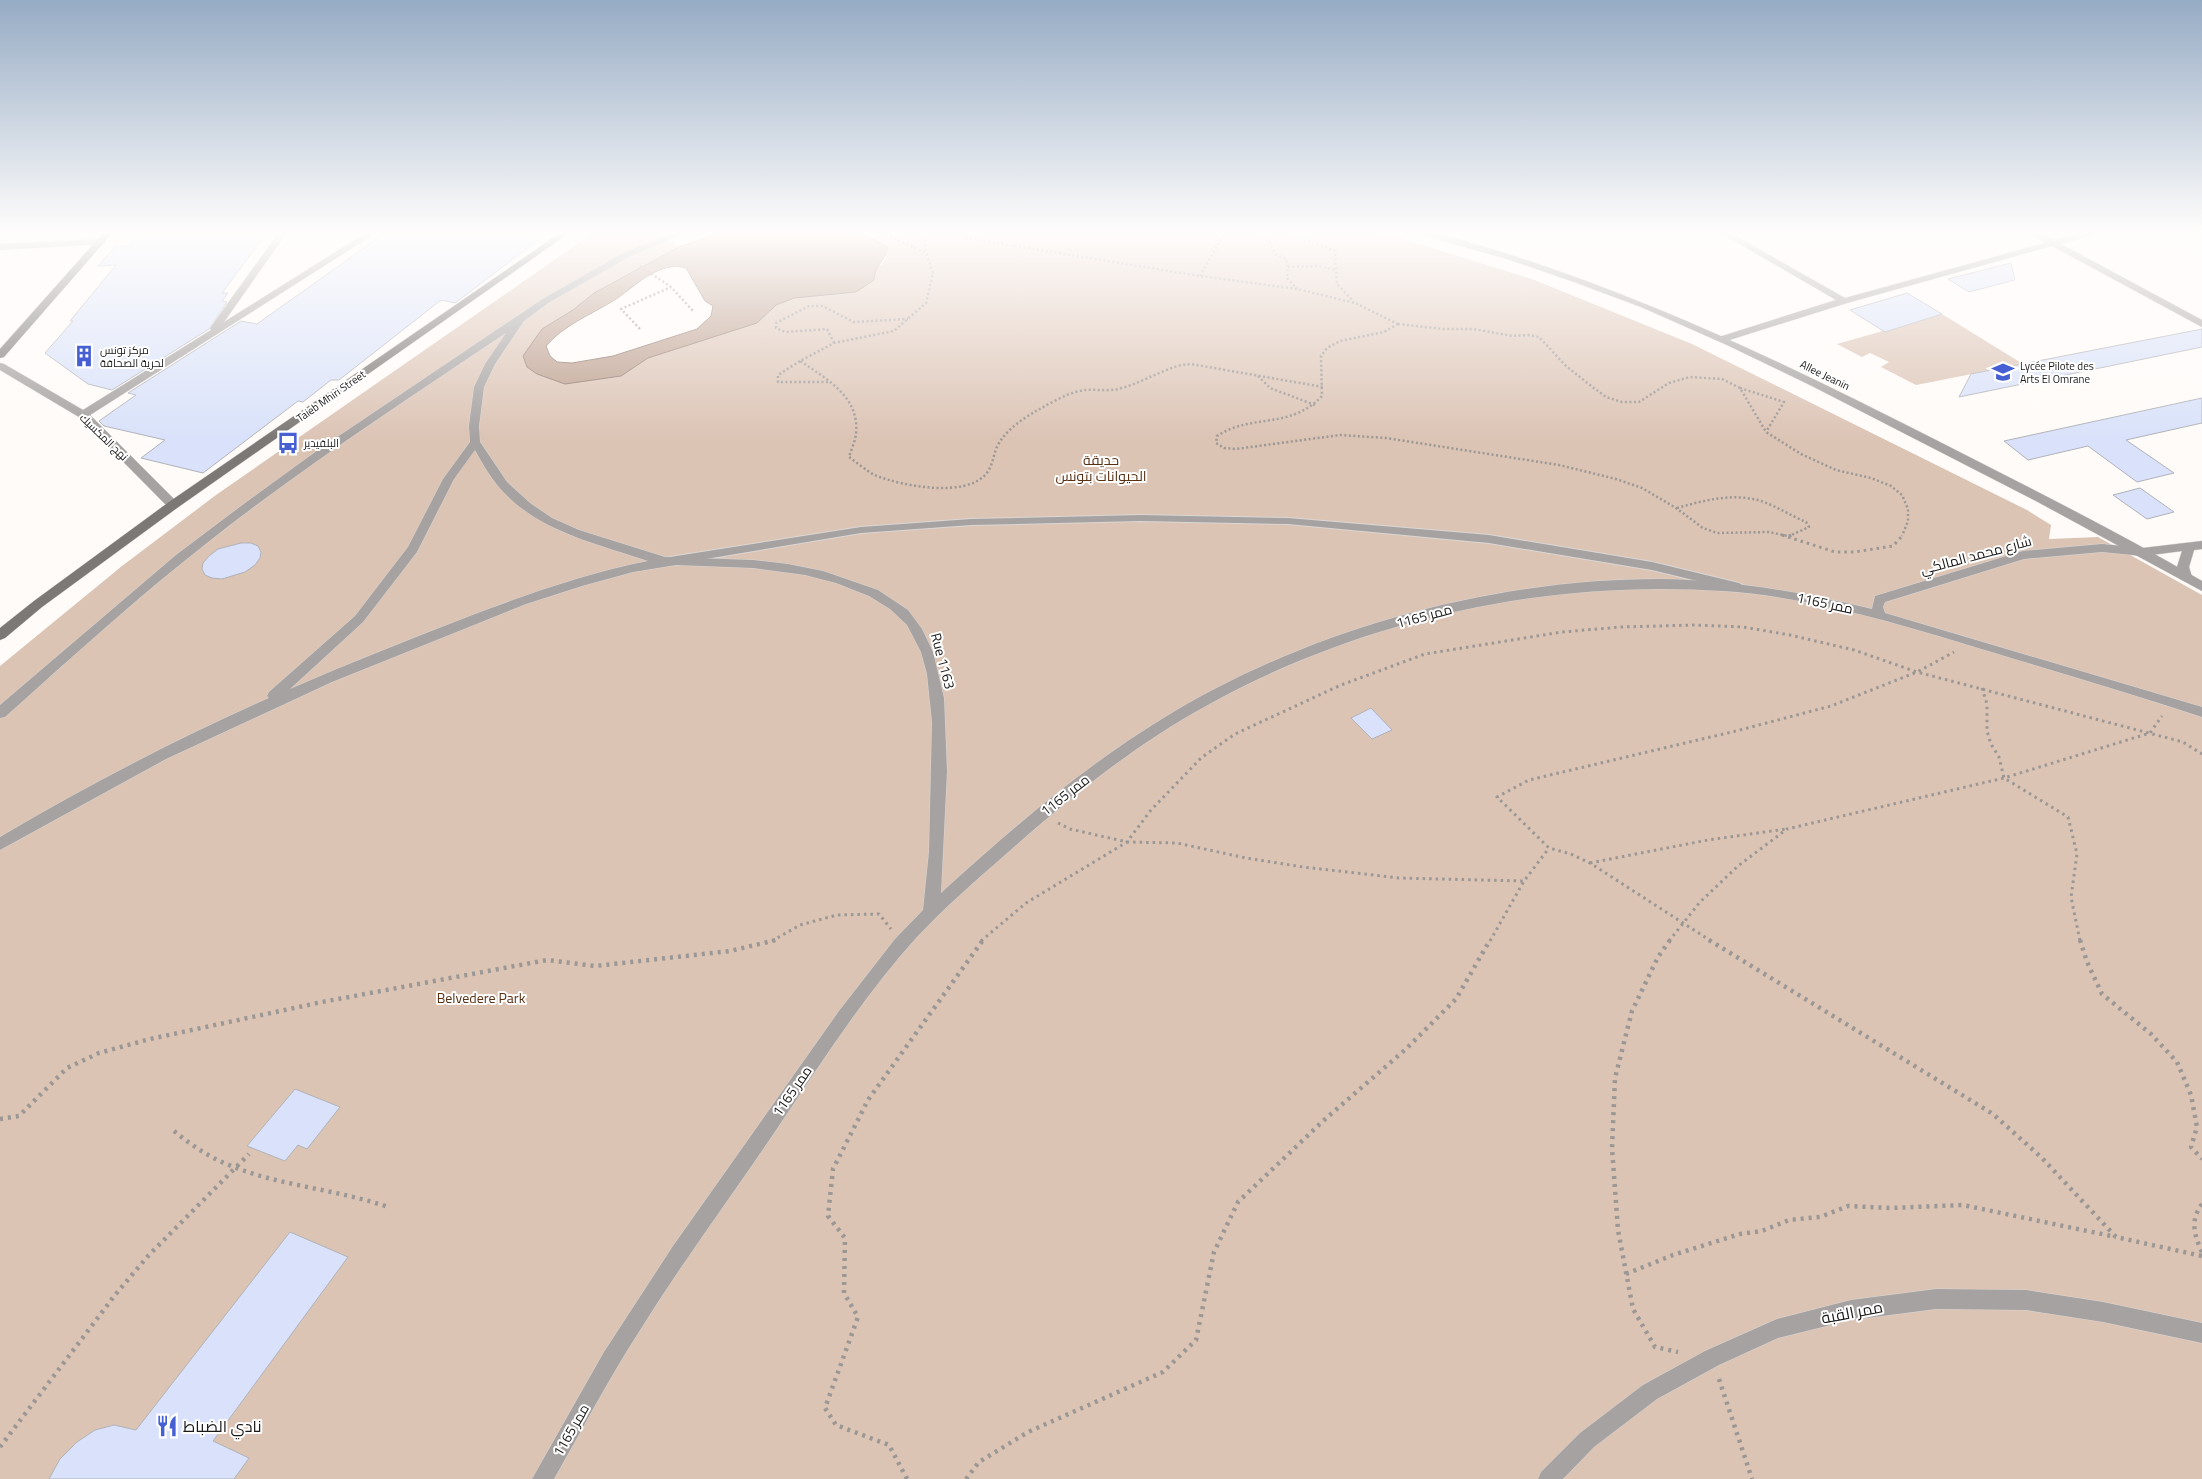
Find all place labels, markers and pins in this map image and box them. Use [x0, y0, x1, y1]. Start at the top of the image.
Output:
place label: مركز تونس لحرية الصحافة [100, 342, 164, 371]
building icon: مركز تونس لحرية الصحافة [71, 343, 97, 369]
place label: Lycée Pilote des Arts El Omrane [2020, 358, 2094, 387]
school or university icon: Lycée Pilote des Arts El Omrane [1990, 359, 2016, 385]
bus stop icon: البلفيدير [275, 430, 301, 456]
place label: البلفيدير [303, 435, 339, 451]
restaurant icon: نادي الضباط [154, 1413, 180, 1439]
place label: نادي الضباط [183, 1414, 262, 1440]

